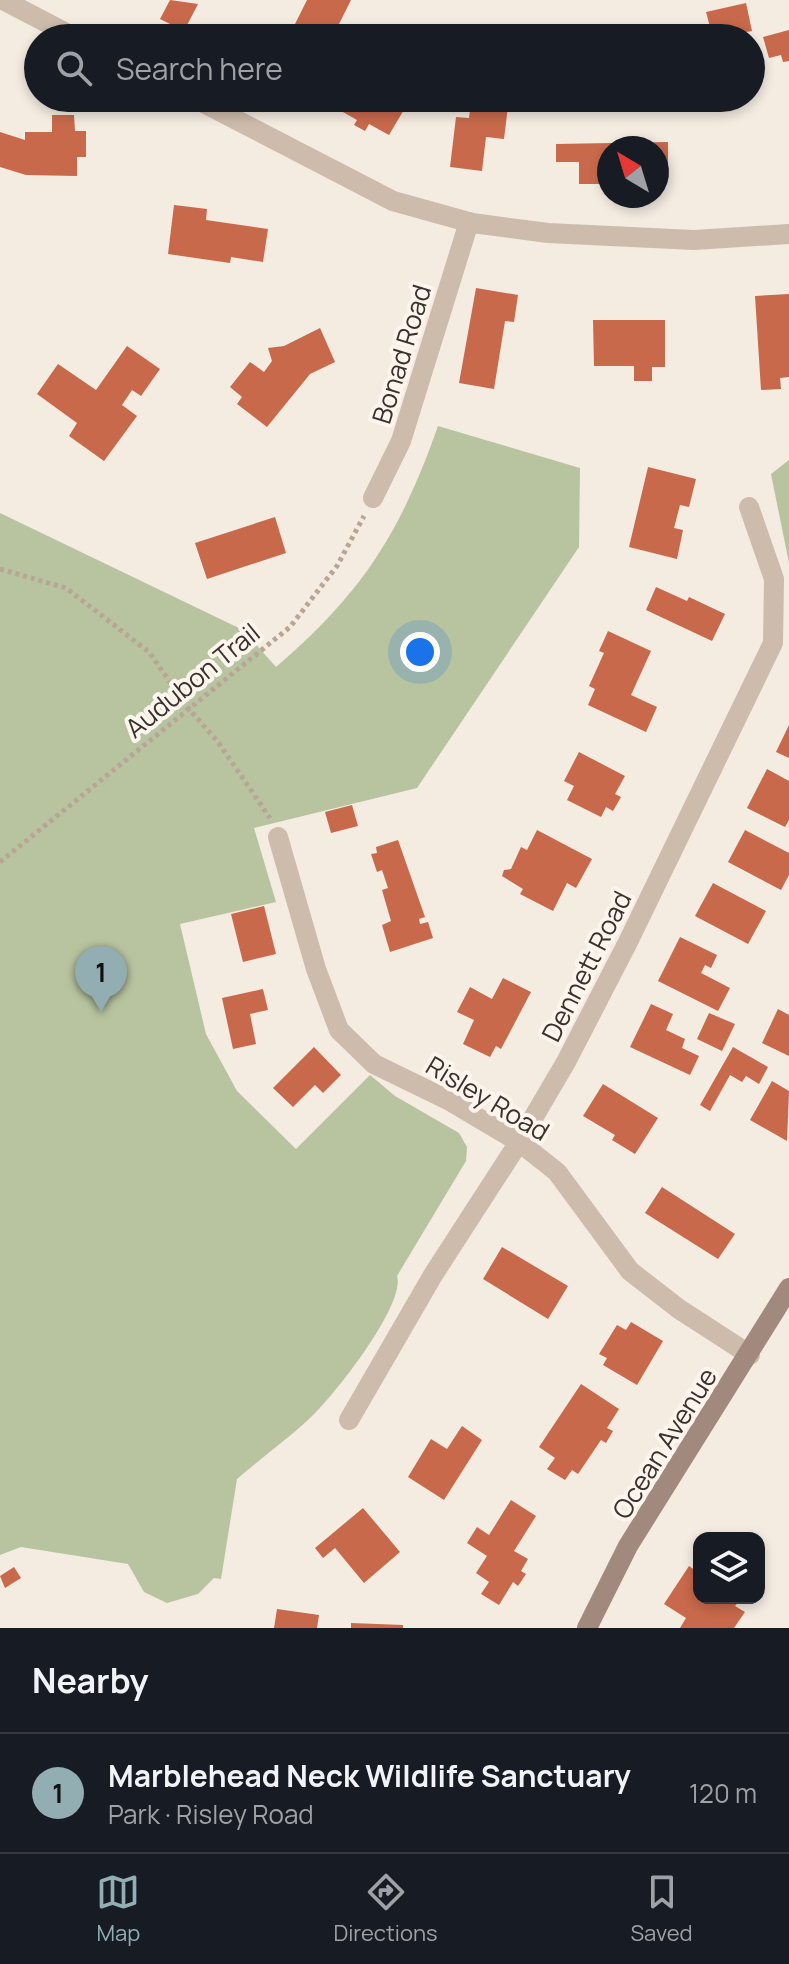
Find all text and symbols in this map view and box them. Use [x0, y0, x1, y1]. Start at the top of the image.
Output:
search box [24, 24, 765, 112]
icon: search [52, 46, 96, 90]
text: Search here [116, 48, 283, 89]
north arrow [597, 136, 669, 208]
street label: Bonad Road [363, 280, 439, 428]
street label: Audubon Trail [117, 614, 267, 746]
your location [400, 632, 440, 672]
street label: Dennett Road [533, 885, 639, 1047]
pin: 1 [75, 946, 127, 1012]
street label: Risley Road [420, 1047, 556, 1149]
street label: Ocean Avenue [603, 1361, 725, 1525]
map controls [693, 1532, 765, 1604]
button: layers [693, 1532, 765, 1604]
text: Nearby [32, 1657, 148, 1703]
text: Marblehead Neck Wildlife Sanctuary [108, 1755, 631, 1796]
text: 1 [52, 1775, 64, 1811]
text: 120 m [689, 1775, 757, 1811]
text: Park · Risley Road [108, 1796, 314, 1832]
tab: Map [96, 1870, 140, 1948]
tab: Directions [333, 1870, 438, 1948]
tab: Saved [631, 1870, 693, 1948]

